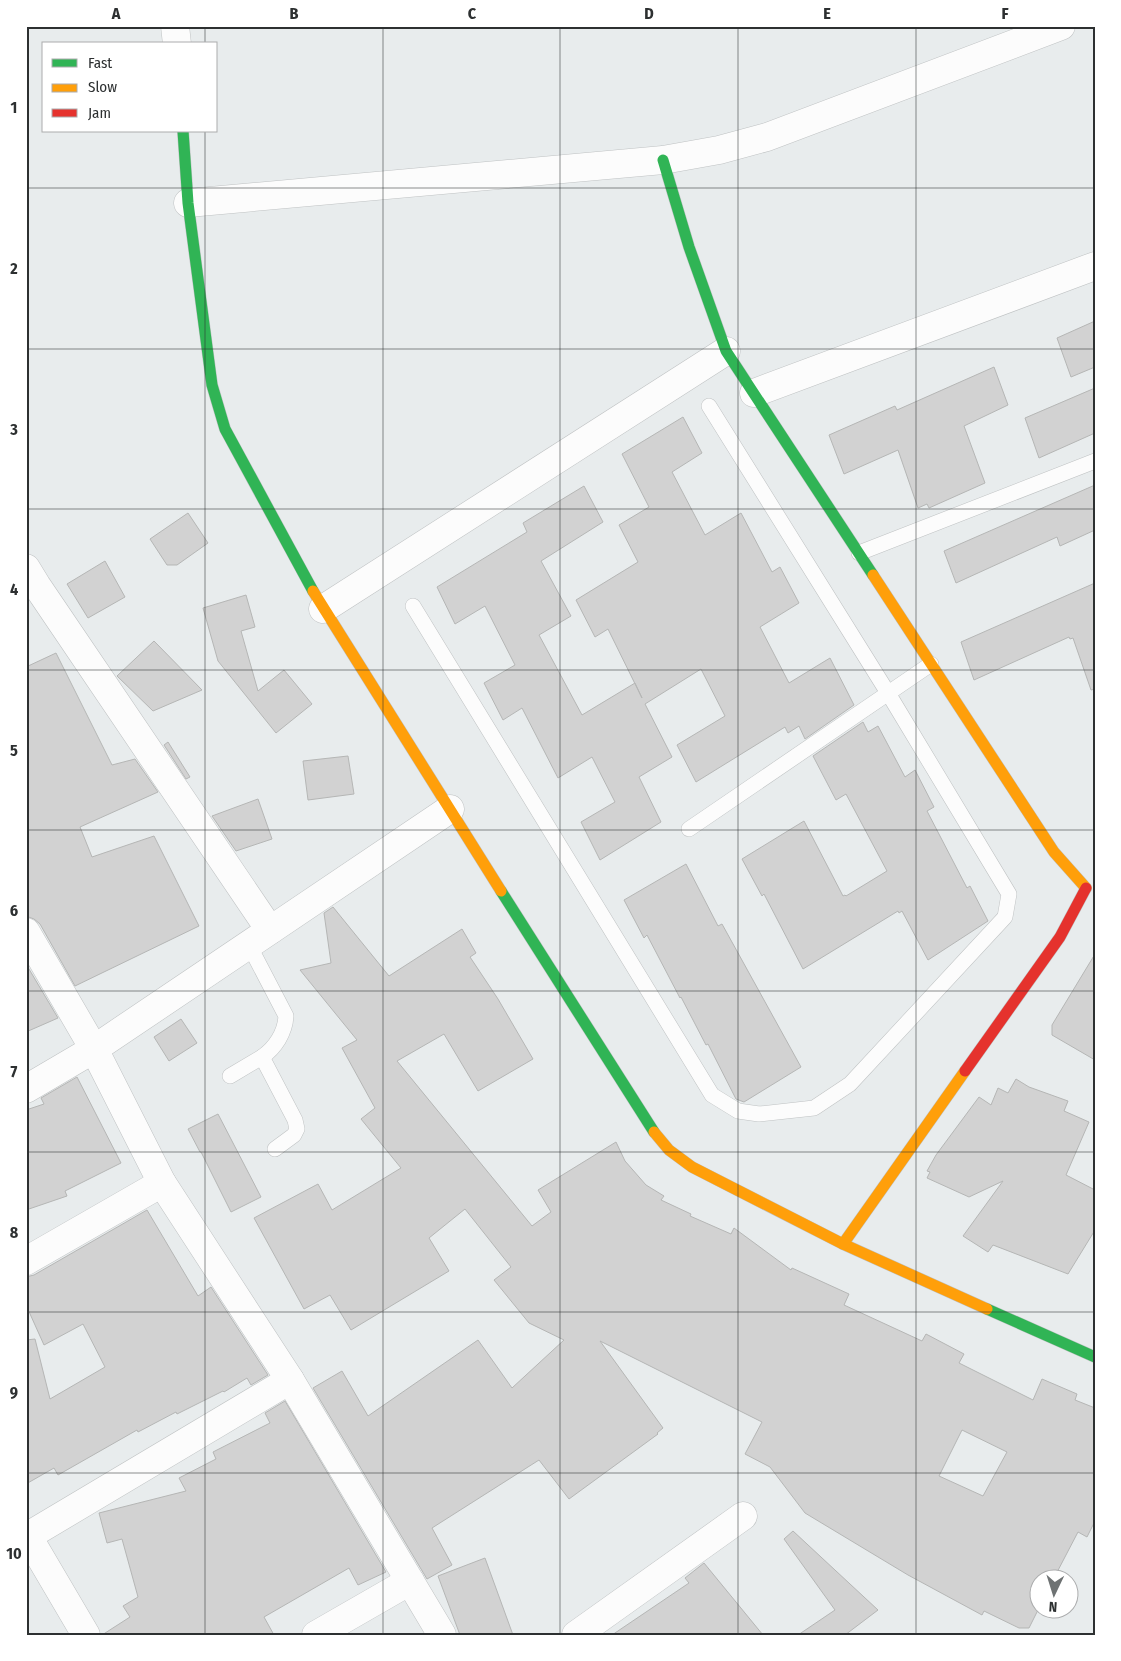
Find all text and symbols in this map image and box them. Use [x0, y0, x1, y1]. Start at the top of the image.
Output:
text: A [111, 4, 121, 23]
text: B [290, 4, 299, 23]
text: C [468, 4, 477, 23]
text: D [644, 4, 654, 23]
text: E [823, 4, 831, 23]
text: F [1001, 4, 1009, 23]
legend [42, 42, 218, 132]
text: Fast [88, 54, 112, 72]
text: Slow [88, 78, 117, 96]
text: 1 [11, 98, 17, 117]
text: Jam [88, 104, 111, 122]
text: 2 [9, 259, 18, 278]
text: 3 [9, 420, 18, 439]
text: 4 [10, 580, 18, 599]
text: 5 [10, 741, 18, 760]
text: 6 [10, 901, 18, 920]
text: 7 [11, 1062, 18, 1081]
text: 8 [10, 1223, 19, 1242]
text: 9 [10, 1383, 18, 1402]
text: 10 [6, 1544, 22, 1563]
north arrow [1028, 1568, 1078, 1618]
text: N [1048, 1598, 1058, 1615]

